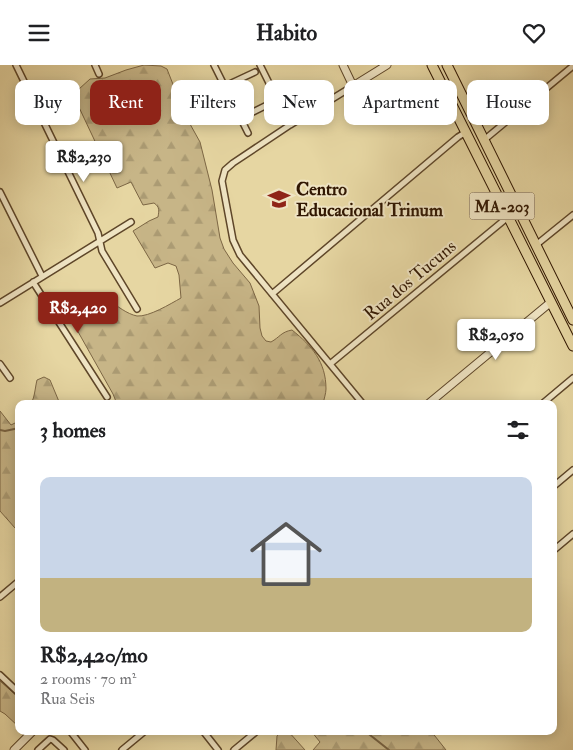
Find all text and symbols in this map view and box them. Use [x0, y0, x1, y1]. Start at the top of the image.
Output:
icon: menu [25, 19, 53, 47]
text: Habito [256, 19, 317, 47]
icon: heart [520, 19, 548, 47]
chip: Buy [15, 80, 80, 125]
chip: Rent [90, 80, 161, 125]
chip: Filters [171, 80, 254, 125]
chip: New [264, 80, 334, 125]
chip: Apartment [344, 80, 457, 125]
chip: House [467, 80, 549, 125]
pin: R$2,230 [38, 141, 130, 183]
text: R$2,230 [57, 147, 111, 167]
place label: Centro Educacional Trinum [296, 178, 444, 222]
school or university icon: Centro Educacional Trinum [266, 186, 292, 212]
road number: MA-203 [470, 193, 534, 219]
street label: Rua dos Tucuns [359, 235, 461, 326]
pin: R$2,420 [32, 291, 124, 334]
text: R$2,420 [49, 298, 107, 318]
pin: R$2,050 [450, 319, 542, 361]
text: R$2,050 [468, 325, 524, 345]
icon: filters [504, 416, 532, 444]
text: 3 homes [40, 417, 106, 444]
icon: home [241, 509, 331, 599]
text: R$2,420/mo [40, 642, 148, 669]
text: 2 rooms · 70 m² [40, 669, 136, 689]
text: Rua Seis [40, 689, 95, 709]

